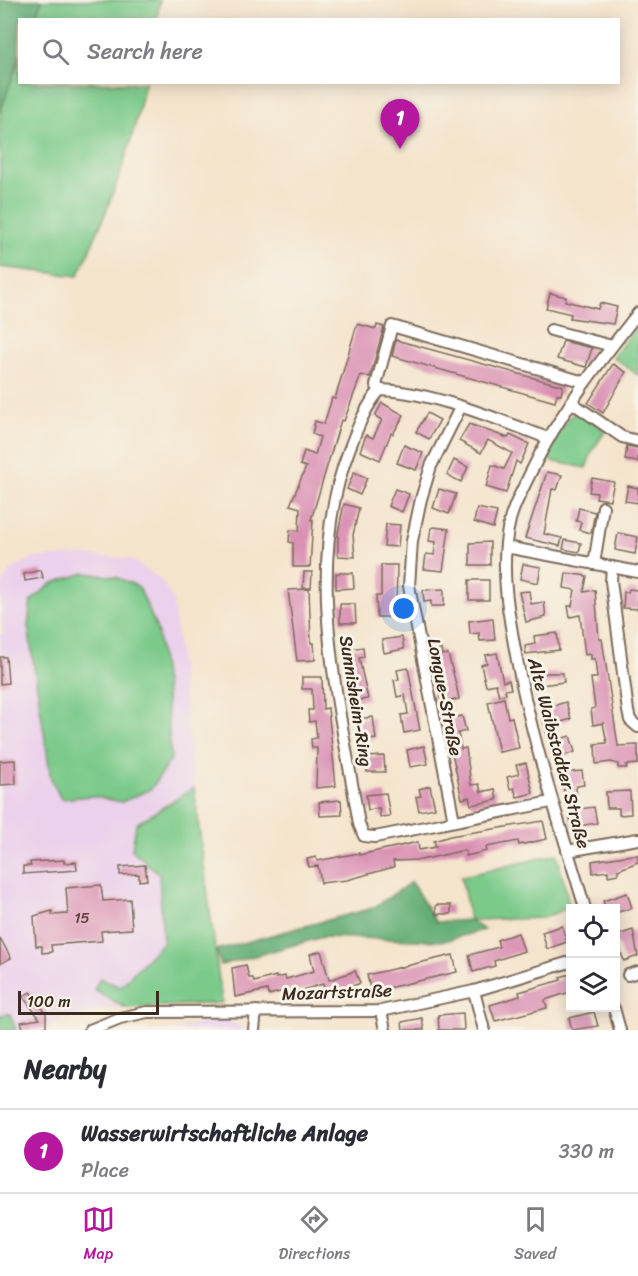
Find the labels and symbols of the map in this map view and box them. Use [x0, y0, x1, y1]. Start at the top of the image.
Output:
pin: 1 [380, 100, 420, 149]
your location [389, 594, 418, 623]
street label: Sunnisheim-Ring [330, 633, 382, 769]
street label: Longue-Straße [418, 635, 472, 759]
street label: Alte Waibstadter Straße [518, 653, 600, 852]
house number: 15 [74, 905, 90, 931]
street label: Mozartstraße [281, 974, 393, 1010]
scale bar [18, 988, 159, 1016]

